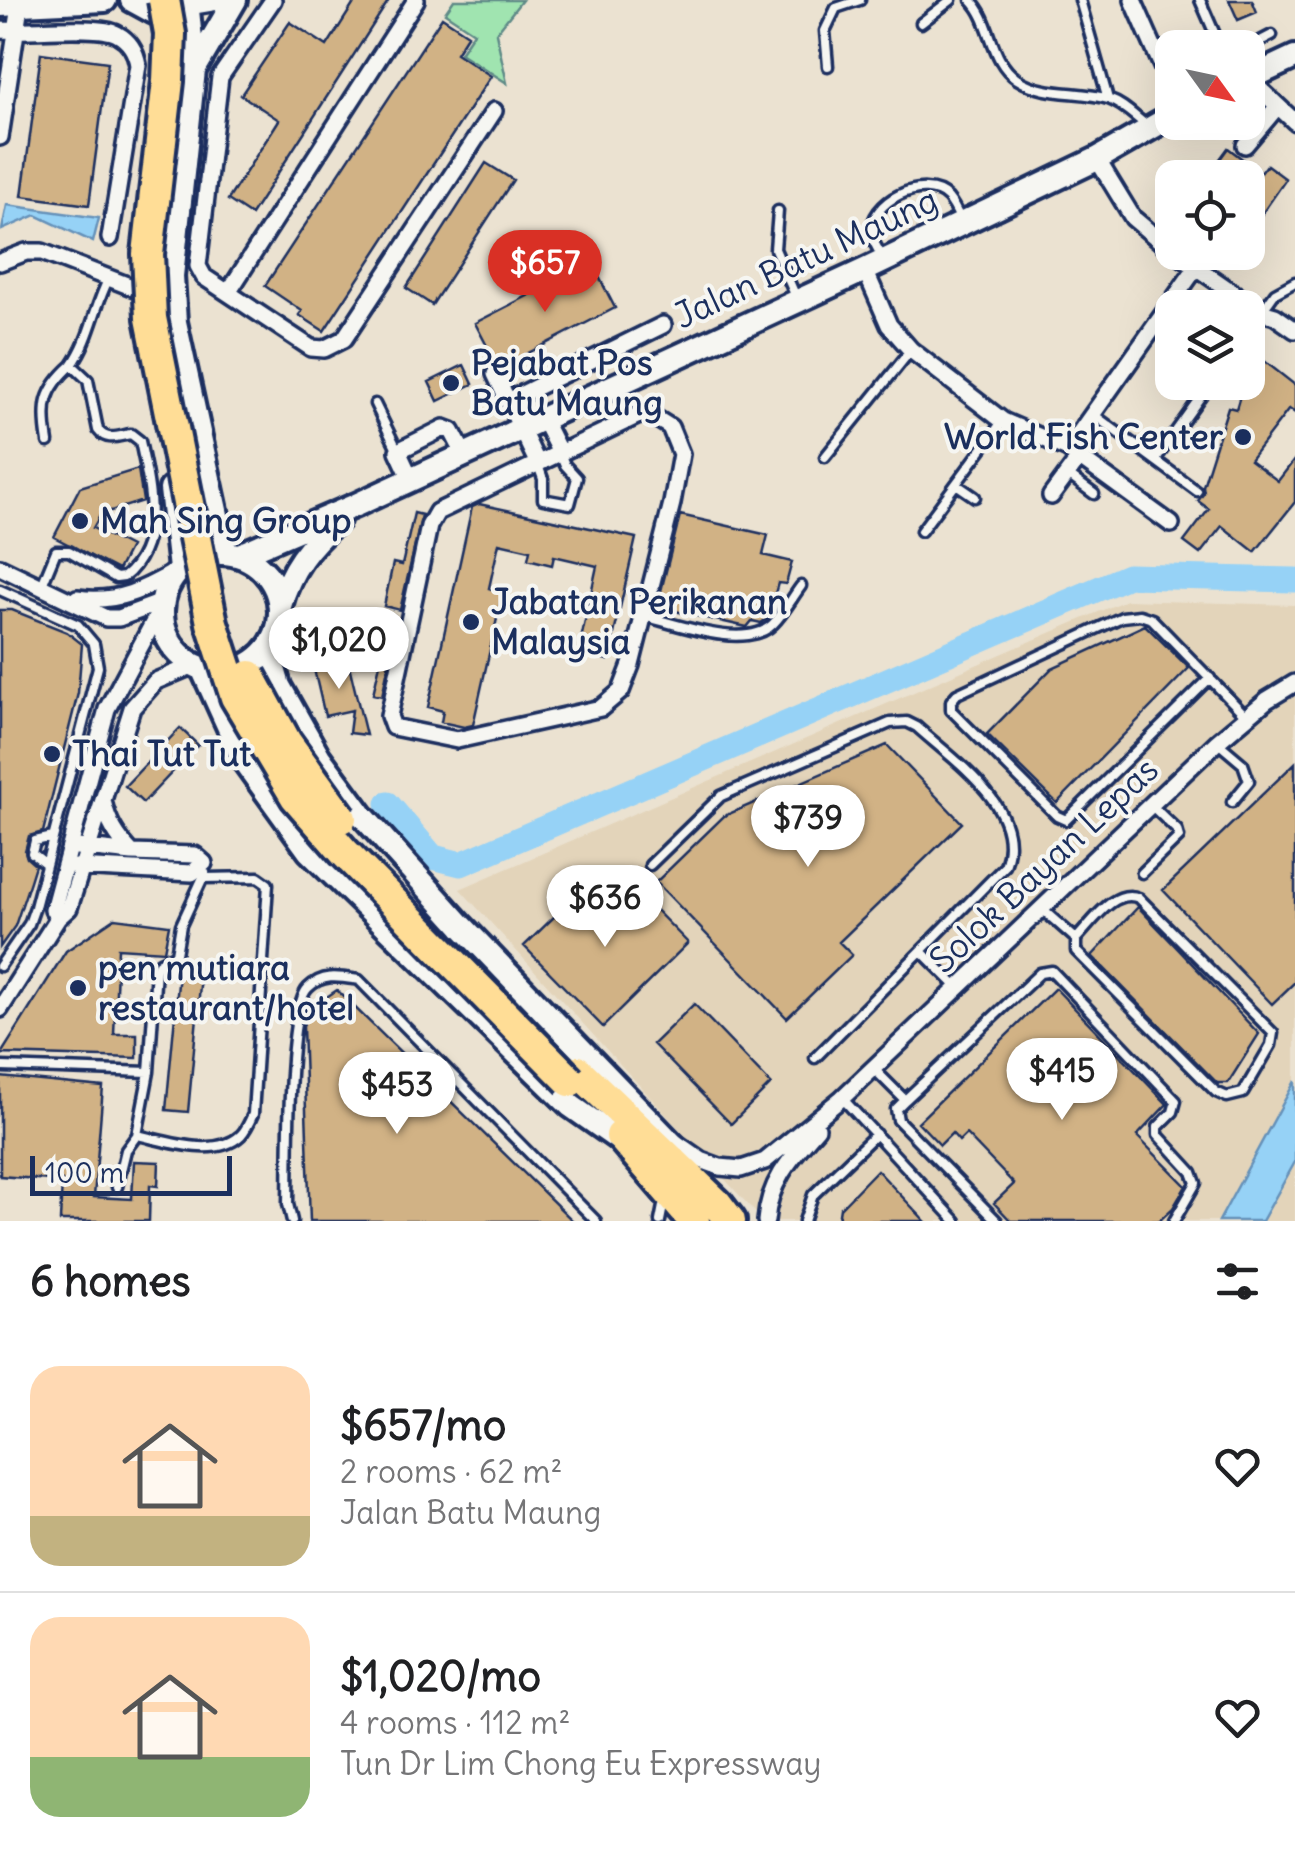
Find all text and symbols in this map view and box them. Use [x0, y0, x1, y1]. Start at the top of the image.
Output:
north arrow [1155, 30, 1265, 140]
map controls [1155, 30, 1265, 400]
button: locate [1155, 160, 1265, 270]
street label: Jalan Batu Maung [667, 177, 944, 337]
pin: $657 [486, 230, 604, 315]
text: $657 [510, 242, 580, 283]
button: layers [1155, 290, 1265, 400]
place label: Pejabat Pos Batu Maung [471, 340, 663, 424]
marker: Pejabat Pos Batu Maung [440, 372, 462, 394]
place label: World Fish Center [944, 414, 1224, 458]
marker: World Fish Center [1232, 426, 1254, 448]
place label: Mah Sing Group [100, 498, 351, 542]
marker: Mah Sing Group [69, 510, 91, 532]
place label: Jabatan Perikanan Malaysia [491, 579, 787, 663]
pin: $1,020 [258, 607, 420, 692]
marker: Jabatan Perikanan Malaysia [460, 611, 482, 633]
text: $1,020 [291, 619, 387, 660]
place label: Thai Tut Tut [72, 731, 251, 775]
marker: Thai Tut Tut [41, 743, 63, 765]
street label: Solok Bayan Lepas [920, 747, 1167, 982]
pin: $739 [749, 785, 867, 870]
text: $739 [773, 797, 843, 838]
pin: $636 [546, 865, 664, 950]
text: $636 [569, 877, 641, 918]
place label: pen mutiara restaurant/hotel [98, 945, 354, 1029]
marker: pen mutiara restaurant/hotel [67, 977, 89, 999]
pin: $415 [1003, 1038, 1121, 1123]
text: $415 [1028, 1050, 1096, 1091]
pin: $453 [338, 1052, 456, 1137]
text: $453 [361, 1064, 433, 1105]
scale bar [30, 1151, 232, 1196]
text: 100 m [45, 1155, 124, 1191]
icon: filters [1210, 1254, 1265, 1309]
text: 6 homes [30, 1255, 191, 1307]
text: $657/mo [340, 1399, 506, 1451]
icon: home [110, 1406, 230, 1526]
icon: heart [1210, 1439, 1265, 1494]
text: 2 rooms · 62 m² [340, 1451, 563, 1492]
text: Jalan Batu Maung [340, 1492, 601, 1533]
text: $1,020/mo [340, 1650, 541, 1702]
icon: home [110, 1657, 230, 1777]
icon: heart [1210, 1690, 1265, 1745]
text: 4 rooms · 112 m² [340, 1702, 570, 1743]
text: Tun Dr Lim Chong Eu Expressway [340, 1743, 821, 1784]

